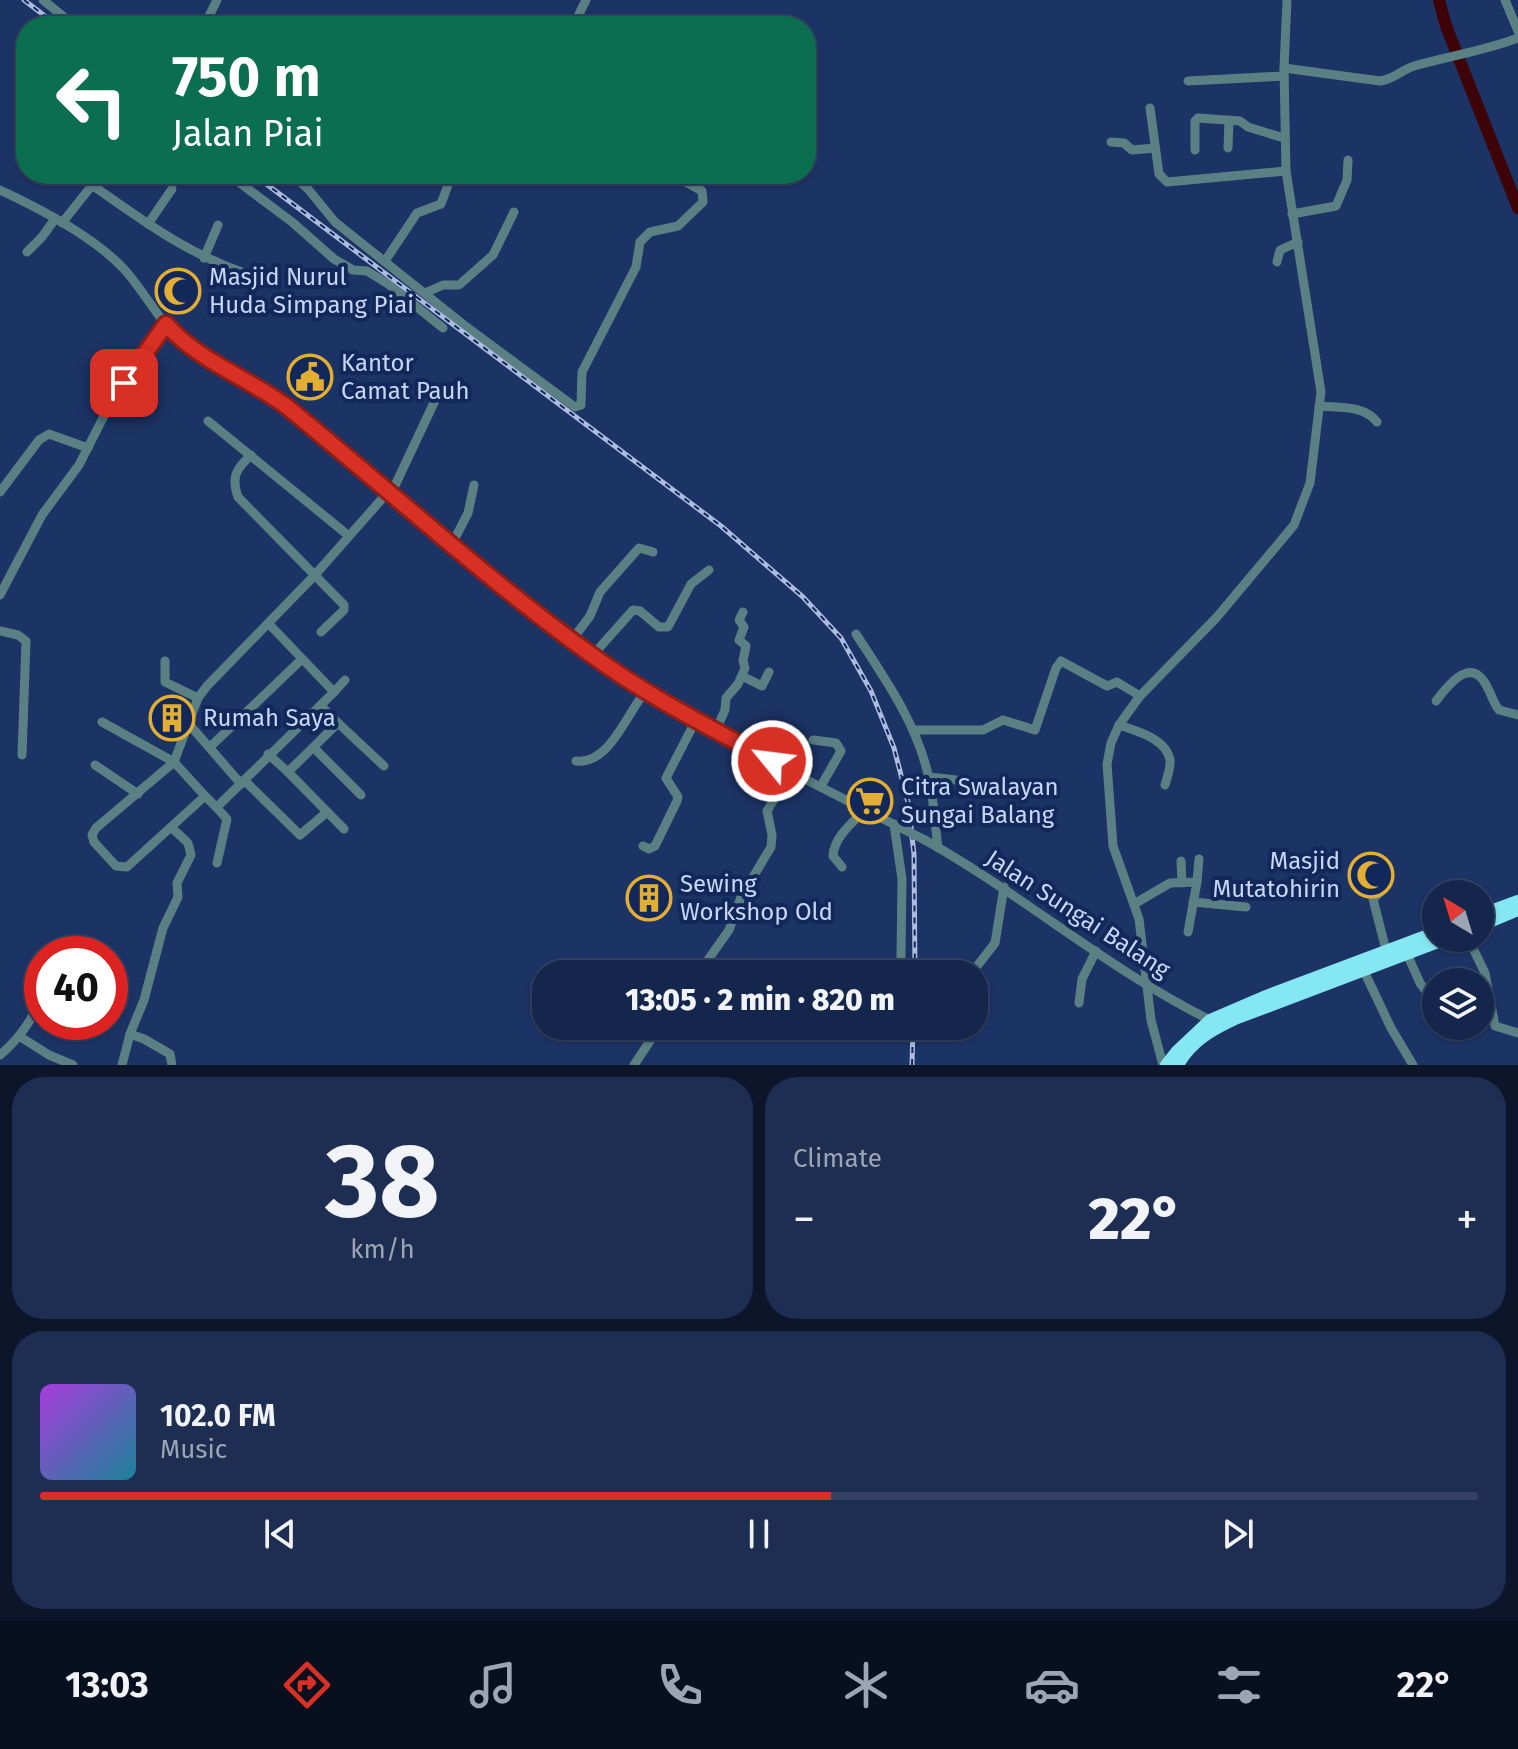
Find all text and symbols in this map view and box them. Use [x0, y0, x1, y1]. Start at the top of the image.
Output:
text: 750 m [172, 44, 321, 111]
icon: left [40, 48, 144, 152]
text: Jalan Piai [172, 112, 324, 156]
place label: Masjid Nurul Huda Simpang Piai [209, 263, 414, 319]
mosque icon: Masjid Nurul Huda Simpang Piai [154, 267, 202, 315]
pin [90, 349, 158, 417]
place label: Kantor Camat Pauh [341, 349, 470, 405]
public building icon: Kantor Camat Pauh [286, 353, 334, 401]
icon: arrive [102, 361, 146, 405]
building icon: Rumah Saya [148, 694, 196, 742]
place label: Rumah Saya [203, 704, 336, 732]
position arrow [730, 719, 814, 803]
place label: Citra Swalayan Sungai Balang [901, 773, 1059, 829]
supermarket icon: Citra Swalayan Sungai Balang [846, 777, 894, 825]
street label: Jalan Sungai Balang [981, 844, 1176, 984]
place label: Masjid Mutatohirin [1213, 847, 1340, 903]
mosque icon: Masjid Mutatohirin [1347, 851, 1395, 899]
place label: Sewing Workshop Old [680, 870, 833, 926]
building icon: Sewing Workshop Old [625, 874, 673, 922]
north arrow [1422, 880, 1494, 952]
map controls [1422, 880, 1494, 1040]
speed limit sign: 40 [24, 936, 128, 1040]
button: layers [1422, 968, 1494, 1040]
text: 13:05 · 2 min · 820 m [625, 982, 895, 1018]
text: 38 [325, 1119, 440, 1244]
text: Climate [793, 1143, 882, 1174]
text: 22° [1089, 1183, 1183, 1255]
text: − [793, 1193, 815, 1246]
text: + [1456, 1193, 1478, 1246]
text: km/h [350, 1234, 415, 1265]
text: 102.0 FM [160, 1398, 276, 1434]
text: Music [160, 1434, 227, 1465]
icon: previous [258, 1512, 302, 1556]
icon: pause [737, 1512, 781, 1556]
icon: next [1216, 1512, 1260, 1556]
icon: directions [279, 1657, 335, 1713]
icon: music [465, 1657, 521, 1713]
icon: phone [652, 1657, 708, 1713]
icon: climate [838, 1657, 894, 1713]
icon: car [1024, 1657, 1080, 1713]
icon: filters [1211, 1657, 1267, 1713]
text: 13:03 [65, 1663, 149, 1707]
text: 22° [1397, 1663, 1453, 1707]

